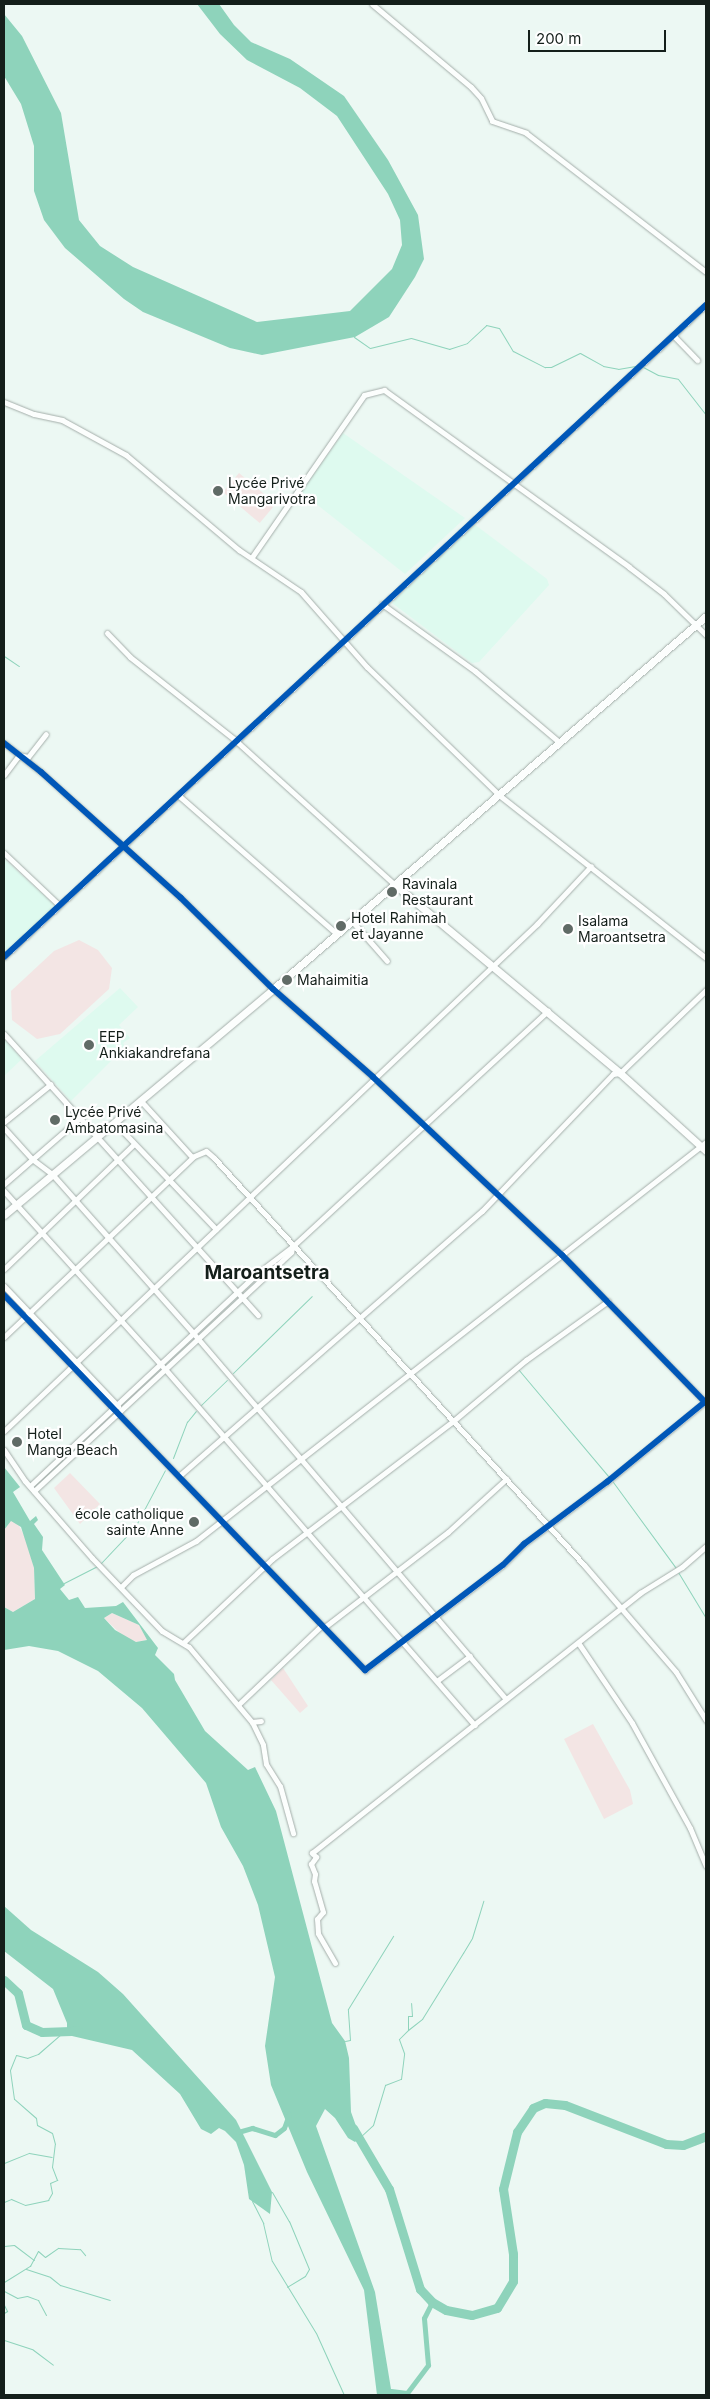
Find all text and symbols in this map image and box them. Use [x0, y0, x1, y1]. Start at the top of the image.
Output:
scale bar [530, 20, 668, 52]
text: 200 m [536, 29, 581, 48]
place label: Lycée Privé Mangarivotra [228, 475, 316, 508]
marker: Lycée Privé Mangarivotra [212, 485, 224, 497]
place label: Ravinala Restaurant [402, 876, 473, 909]
marker: Ravinala Restaurant [386, 886, 398, 898]
place label: Hotel Rahimah et Jayanne [351, 910, 447, 942]
place label: Isalama Maroantsetra [578, 913, 666, 946]
marker: Hotel Rahimah et Jayanne [335, 920, 347, 932]
marker: Isalama Maroantsetra [562, 923, 574, 935]
place label: Mahaimitia [297, 972, 369, 988]
marker: Mahaimitia [281, 974, 293, 986]
place label: EEP Ankiakandrefana [99, 1029, 210, 1062]
marker: EEP Ankiakandrefana [83, 1039, 95, 1051]
place label: Lycée Privé Ambatomasina [65, 1104, 163, 1136]
marker: Lycée Privé Ambatomasina [49, 1114, 61, 1126]
district label: Maroantsetra [205, 1262, 329, 1284]
place label: Hotel Manga Beach [27, 1426, 118, 1458]
marker: Hotel Manga Beach [11, 1436, 23, 1448]
place label: école catholique sainte Anne [75, 1506, 184, 1538]
marker: école catholique sainte Anne [188, 1516, 200, 1528]

